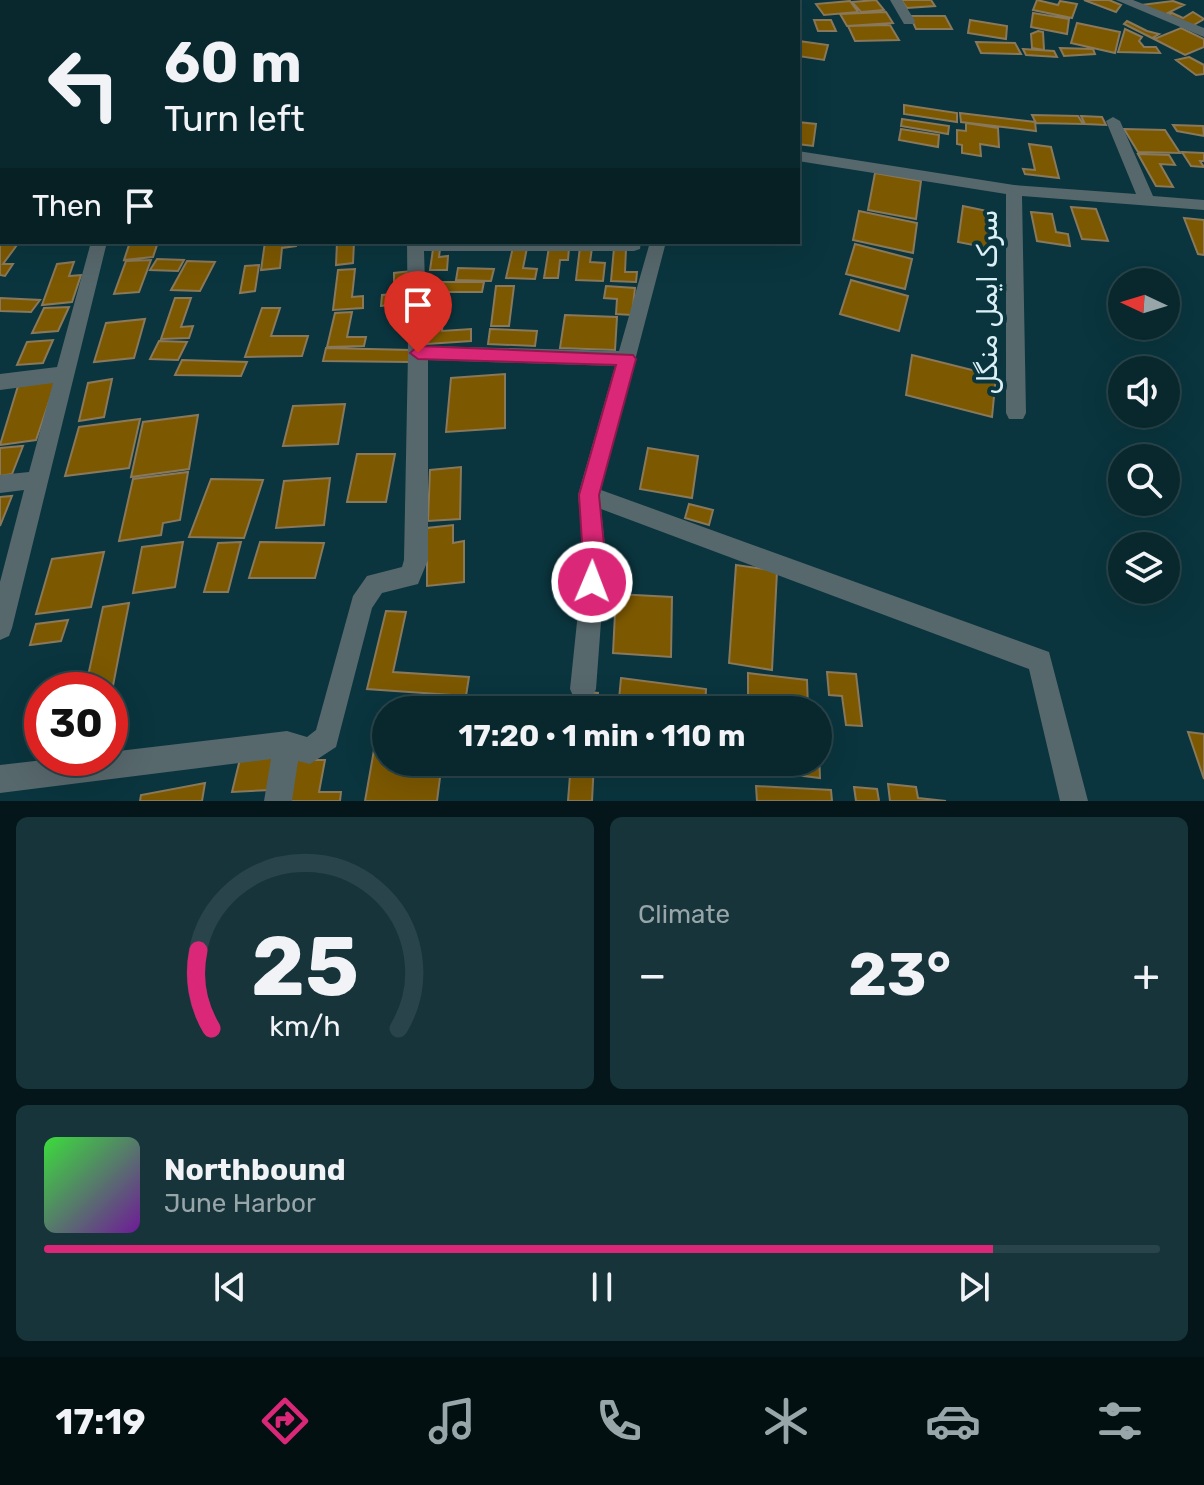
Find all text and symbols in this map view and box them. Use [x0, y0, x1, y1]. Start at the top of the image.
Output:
text: 60 m [164, 30, 302, 96]
icon: left [32, 32, 136, 136]
text: Turn left [164, 97, 305, 140]
icon: arrive [118, 184, 162, 228]
text: Then [32, 188, 102, 224]
street label: سرک ایمل منگل [971, 209, 1004, 395]
north arrow [1108, 268, 1180, 340]
map controls [1108, 268, 1180, 604]
pin [384, 271, 452, 353]
icon: arrive [396, 283, 440, 327]
button: sound [1108, 356, 1180, 428]
button: search [1108, 444, 1180, 516]
button: layers [1108, 532, 1180, 604]
position arrow [550, 540, 634, 624]
speed limit sign: 30 [24, 672, 128, 776]
text: 17:20 · 1 min · 110 m [459, 718, 745, 754]
text: Climate [638, 899, 730, 930]
text: 25 [251, 917, 359, 1016]
text: 23° [848, 939, 951, 1010]
text: − [638, 949, 667, 1001]
text: + [1133, 949, 1160, 1001]
text: km/h [269, 1009, 341, 1043]
text: Northbound [164, 1152, 346, 1188]
text: June Harbor [164, 1188, 316, 1219]
icon: previous [208, 1265, 252, 1309]
icon: pause [580, 1265, 624, 1309]
icon: next [952, 1265, 996, 1309]
icon: directions [257, 1393, 313, 1449]
icon: music [424, 1393, 480, 1449]
icon: phone [591, 1393, 647, 1449]
icon: climate [758, 1393, 814, 1449]
icon: car [925, 1393, 981, 1449]
icon: filters [1092, 1393, 1148, 1449]
text: 17:19 [56, 1400, 146, 1443]

